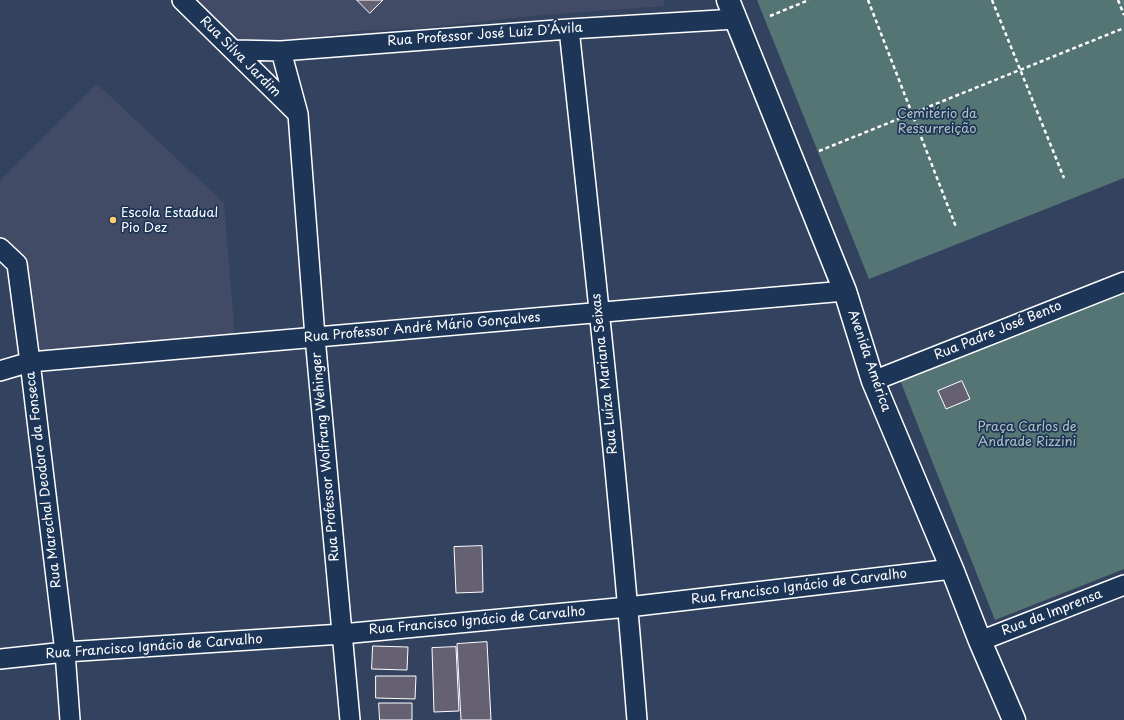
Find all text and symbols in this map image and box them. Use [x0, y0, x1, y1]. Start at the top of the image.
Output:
street label: Rua Silva Jardim [196, 13, 284, 101]
street label: Rua Professor José Luiz D'Ávila [387, 20, 583, 50]
park label: Cemitério da Ressurreição [897, 106, 977, 137]
place label: Escola Estadual Pio Dez [121, 205, 218, 236]
marker: Escola Estadual Pio Dez [108, 215, 118, 225]
street label: Rua Luíza Mariana Seixas [589, 293, 621, 455]
street label: Rua Padre José Bento [932, 298, 1064, 364]
street label: Avenida América [844, 308, 894, 414]
street label: Rua Professor André Mário Gonçalves [303, 310, 541, 346]
street label: Rua Professor Wolfrang Wehinger [309, 352, 343, 562]
street label: Rua Marechal Deodoro da Fonseca [23, 371, 65, 589]
park label: Praça Carlos de Andrade Rizzini [977, 419, 1077, 450]
street label: Rua Francisco Ignácio de Carvalho [690, 566, 908, 608]
street label: Rua da Imprensa [999, 587, 1105, 639]
street label: Rua Francisco Ignácio de Carvalho [368, 604, 586, 638]
street label: Rua Francisco Ignácio de Carvalho [45, 632, 263, 662]

